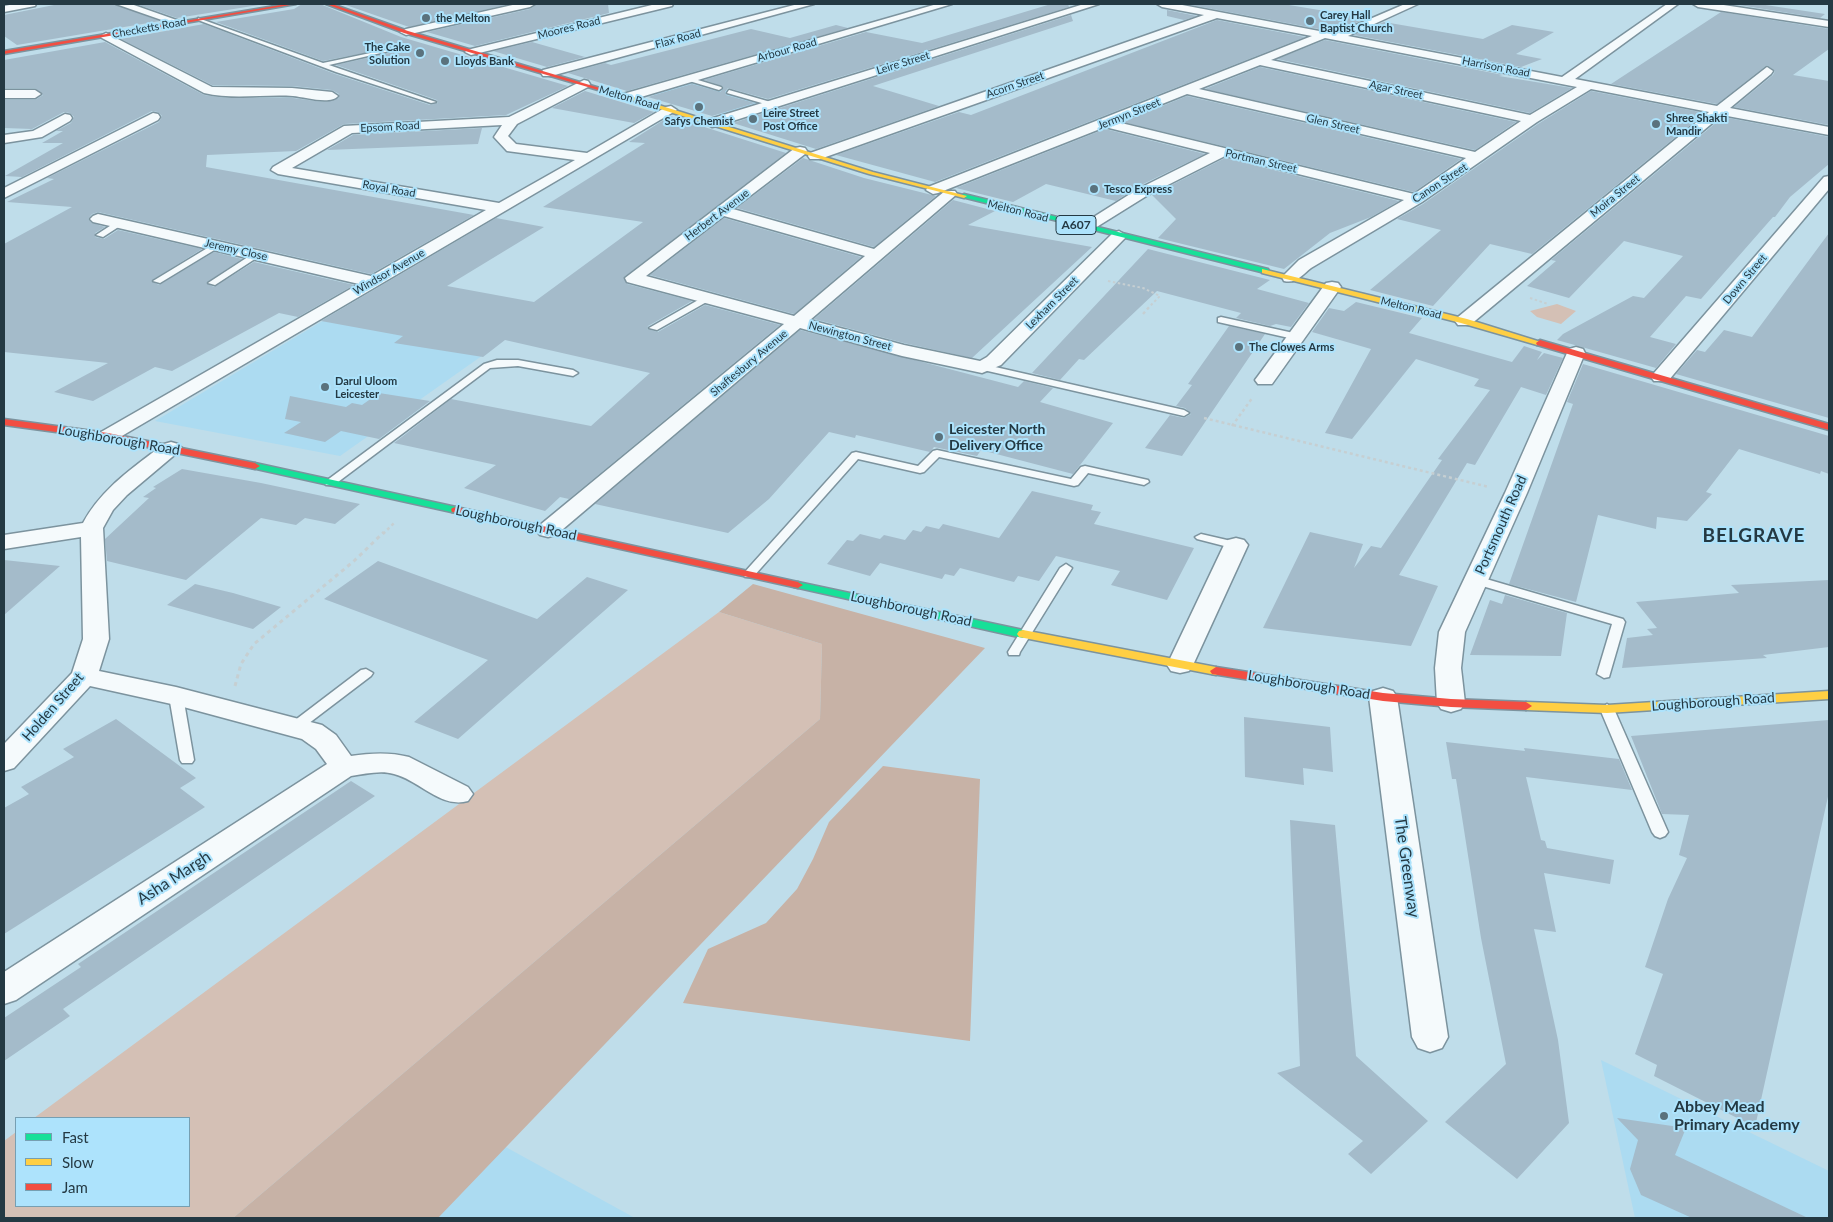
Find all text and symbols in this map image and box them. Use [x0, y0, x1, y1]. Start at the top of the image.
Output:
place label: Carey Hall Baptist Church [1320, 8, 1393, 34]
place label: the Melton [436, 11, 490, 25]
marker: the Melton [420, 12, 432, 24]
street label: Moores Road [536, 14, 602, 42]
street label: Checketts Road [111, 15, 187, 41]
marker: Carey Hall Baptist Church [1304, 15, 1316, 27]
street label: Flax Road [654, 27, 702, 51]
street label: Arbour Road [756, 35, 818, 65]
place label: The Cake Solution [364, 40, 410, 66]
marker: The Cake Solution [414, 47, 426, 59]
street label: Leire Street [875, 49, 931, 77]
place label: Lloyds Bank [455, 54, 514, 68]
street label: Harrison Road [1461, 54, 1531, 80]
marker: Lloyds Bank [439, 55, 451, 67]
street label: Acorn Street [984, 69, 1046, 101]
street label: Agar Street [1368, 78, 1424, 102]
street label: Melton Road [597, 83, 661, 113]
street label: Jermyn Street [1096, 95, 1162, 133]
marker: Safys Chemist [693, 101, 705, 113]
place label: Leire Street Post Office [763, 106, 819, 132]
street label: Glen Street [1305, 111, 1361, 137]
place label: Shree Shakti Mandir [1666, 111, 1727, 137]
marker: Leire Street Post Office [747, 113, 759, 125]
place label: Safys Chemist [665, 114, 733, 128]
marker: Shree Shakti Mandir [1650, 118, 1662, 130]
street label: Epsom Road [360, 119, 420, 135]
street label: Portman Street [1224, 146, 1298, 176]
street label: Canon Street [1410, 160, 1470, 206]
street label: Moira Street [1588, 172, 1642, 220]
street label: Royal Road [362, 178, 416, 200]
place label: Tesco Express [1104, 182, 1172, 196]
marker: Tesco Express [1088, 183, 1100, 195]
street label: Herbert Avenue [682, 187, 752, 243]
street label: Melton Road [986, 197, 1050, 225]
road number: A607 [1056, 216, 1096, 234]
street label: Jeremy Close [203, 236, 269, 264]
street label: Windsor Avenue [351, 246, 427, 298]
street label: Down Street [1720, 251, 1770, 307]
street label: Lexham Street [1023, 274, 1081, 332]
street label: Melton Road [1379, 294, 1443, 322]
street label: Newington Street [807, 319, 893, 353]
street label: Shaftesbury Avenue [708, 327, 790, 399]
place label: The Clowes Arms [1249, 340, 1334, 354]
marker: The Clowes Arms [1233, 341, 1245, 353]
place label: Darul Uloom Leicester [335, 374, 397, 400]
marker: Darul Uloom Leicester [319, 381, 331, 393]
street label: Loughborough Road [57, 421, 181, 459]
place label: Leicester North Delivery Office [949, 421, 1045, 454]
marker: Leicester North Delivery Office [933, 431, 945, 443]
street label: Portsmouth Road [1472, 473, 1530, 577]
street label: Loughborough Road [454, 502, 578, 544]
district label: BELGRAVE [1701, 525, 1807, 547]
street label: Loughborough Road [849, 588, 973, 630]
street label: Loughborough Road [1247, 667, 1371, 703]
street label: Holden Street [19, 669, 87, 745]
street label: Loughborough Road [1651, 689, 1775, 715]
street label: The Greenway [1390, 815, 1424, 919]
street label: Asha Margh [133, 847, 215, 909]
place label: Abbey Mead Primary Academy [1674, 1097, 1800, 1135]
marker: Abbey Mead Primary Academy [1658, 1110, 1670, 1122]
legend [15, 1117, 190, 1207]
text: Fast [62, 1128, 89, 1146]
text: Slow [62, 1153, 94, 1171]
text: Jam [62, 1178, 88, 1196]

